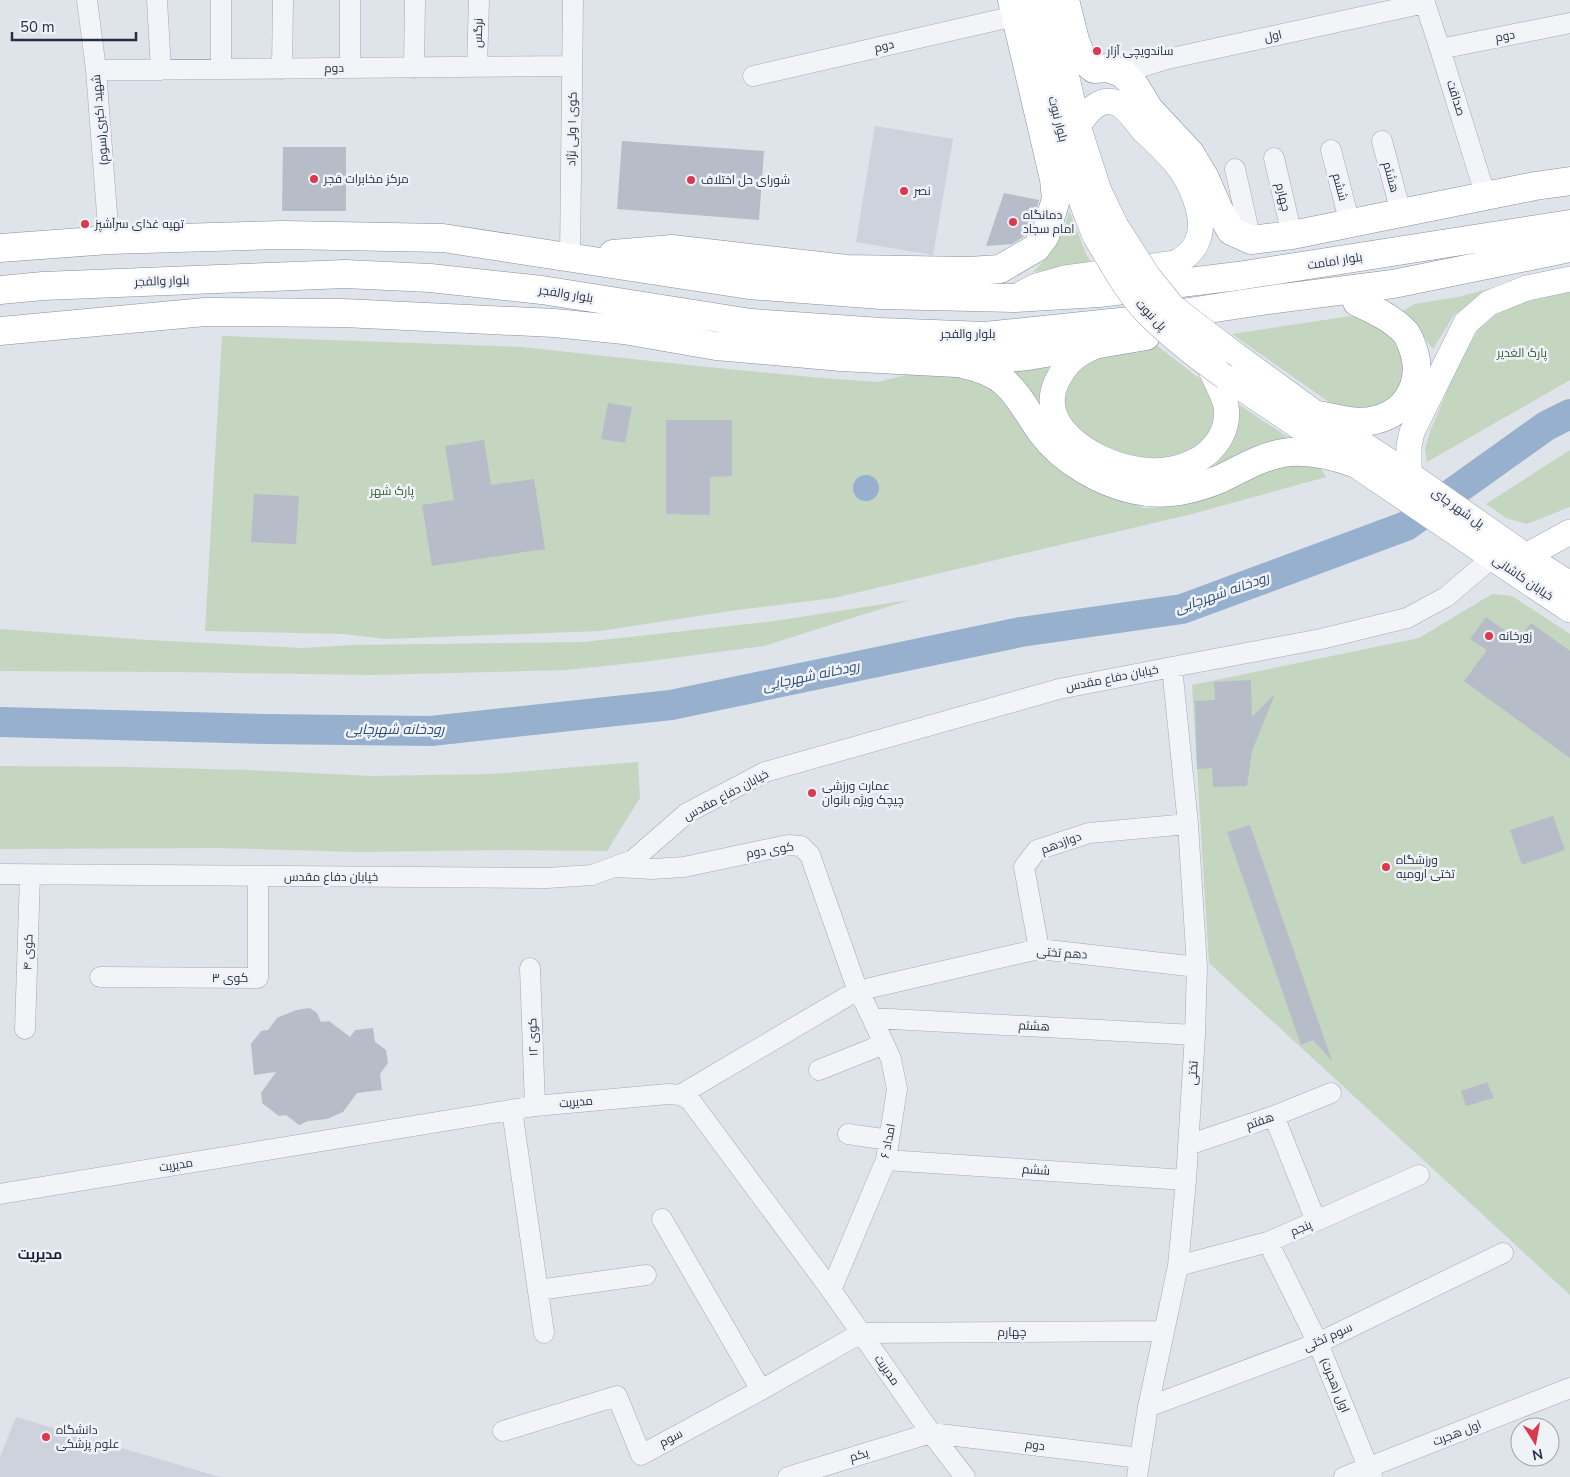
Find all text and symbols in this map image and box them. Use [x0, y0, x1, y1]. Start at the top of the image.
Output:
scale bar [12, 10, 136, 42]
text: 50 m [20, 17, 55, 37]
street label: نرگس [469, 18, 487, 48]
street label: اول [1263, 26, 1283, 46]
street label: دوم [1494, 26, 1516, 46]
street label: دوم [873, 36, 896, 56]
place label: ساندویچی آزار [1106, 43, 1174, 60]
marker: ساندویچی آزار [1091, 45, 1103, 57]
street label: دوم [324, 60, 344, 76]
street label: شهید اکبری(سوم) [88, 74, 112, 166]
street label: صداقت [1443, 78, 1469, 118]
street label: کوی ۱ ولی نژاد [563, 92, 581, 166]
street label: بلوار نبوت [1045, 95, 1071, 143]
street label: هشتم [1379, 160, 1403, 194]
place label: مرکز مخابرات فجر [323, 171, 409, 187]
street label: ششم [1329, 171, 1351, 203]
place label: شورای حل اختلاف [701, 172, 790, 188]
marker: مرکز مخابرات فجر [308, 173, 320, 185]
marker: شورای حل اختلاف [685, 174, 697, 186]
street label: چهارم [1271, 181, 1294, 213]
place label: نصر [913, 183, 931, 199]
marker: نصر [898, 185, 910, 197]
place label: دمانگاه امام سجاد [1023, 207, 1075, 237]
place label: تهیه غذای سرآشپز [94, 216, 185, 233]
marker: دمانگاه امام سجاد [1007, 216, 1019, 228]
marker: تهیه غذای سرآشپز [79, 218, 91, 230]
street label: بلوار امامت [1306, 249, 1364, 273]
street label: بلوار والفجر [133, 272, 190, 290]
street label: بلوار والفجر [537, 282, 594, 306]
street label: پل نبوت [1131, 296, 1170, 335]
street label: بلوار والفجر [940, 326, 995, 342]
park label: پارک الغدیر [1496, 345, 1548, 362]
park label: پارک شهر [369, 483, 415, 500]
street label: پل شهر چای [1428, 484, 1488, 533]
street label: خیابان کاشانی [1490, 552, 1556, 604]
water label: رودخانه شهرچایی [1172, 568, 1273, 618]
place label: زورخانه [1499, 628, 1532, 644]
marker: زورخانه [1483, 630, 1495, 642]
water label: رودخانه شهرچایی [761, 656, 862, 696]
street label: خیابان دفاع مقدس [1064, 661, 1160, 695]
water label: رودخانه شهرچایی [346, 720, 446, 739]
street label: خیابان دفاع مقدس [681, 766, 771, 824]
place label: عمارت ورزشی چیچک ویژه بانوان [822, 778, 904, 809]
marker: عمارت ورزشی چیچک ویژه بانوان [806, 787, 818, 799]
street label: دوازدهم [1039, 828, 1084, 858]
street label: کوی دوم [745, 838, 795, 862]
place label: ورزشگاه تختی ارومیه [1396, 852, 1456, 882]
marker: ورزشگاه تختی ارومیه [1380, 861, 1392, 873]
street label: خیابان دفاع مقدس [284, 869, 378, 885]
street label: کوی ۴ [19, 934, 37, 970]
street label: دهم تختی [1036, 943, 1088, 963]
street label: کوی ۳ [212, 970, 248, 986]
street label: هشتم [1018, 1017, 1050, 1035]
street label: کوی ۱۲ [524, 1018, 542, 1056]
street label: تختی [1184, 1059, 1202, 1086]
street label: مدیریت [558, 1093, 594, 1111]
street label: هفتم [1244, 1109, 1276, 1133]
street label: امداد ۶ [877, 1122, 899, 1160]
street label: مدیریت [158, 1154, 194, 1176]
street label: ششم [1021, 1161, 1051, 1179]
street label: پنجم [1288, 1216, 1315, 1241]
district label: مدیریت [18, 1245, 62, 1264]
street label: سوم تختی [1301, 1319, 1355, 1355]
street label: چهارم [998, 1324, 1026, 1341]
street label: مدیریت [871, 1352, 903, 1388]
street label: اول (هجرت) [1317, 1355, 1353, 1415]
street label: اول هجرت [1430, 1416, 1484, 1450]
north arrow [1510, 1417, 1560, 1467]
place label: دانشگاه علوم پزشکی [56, 1422, 120, 1453]
street label: سوم [656, 1425, 686, 1451]
marker: دانشگاه علوم پزشکی [40, 1431, 52, 1443]
street label: دوم [1024, 1436, 1046, 1454]
street label: یکم [848, 1444, 871, 1465]
text: N [1530, 1444, 1544, 1465]

